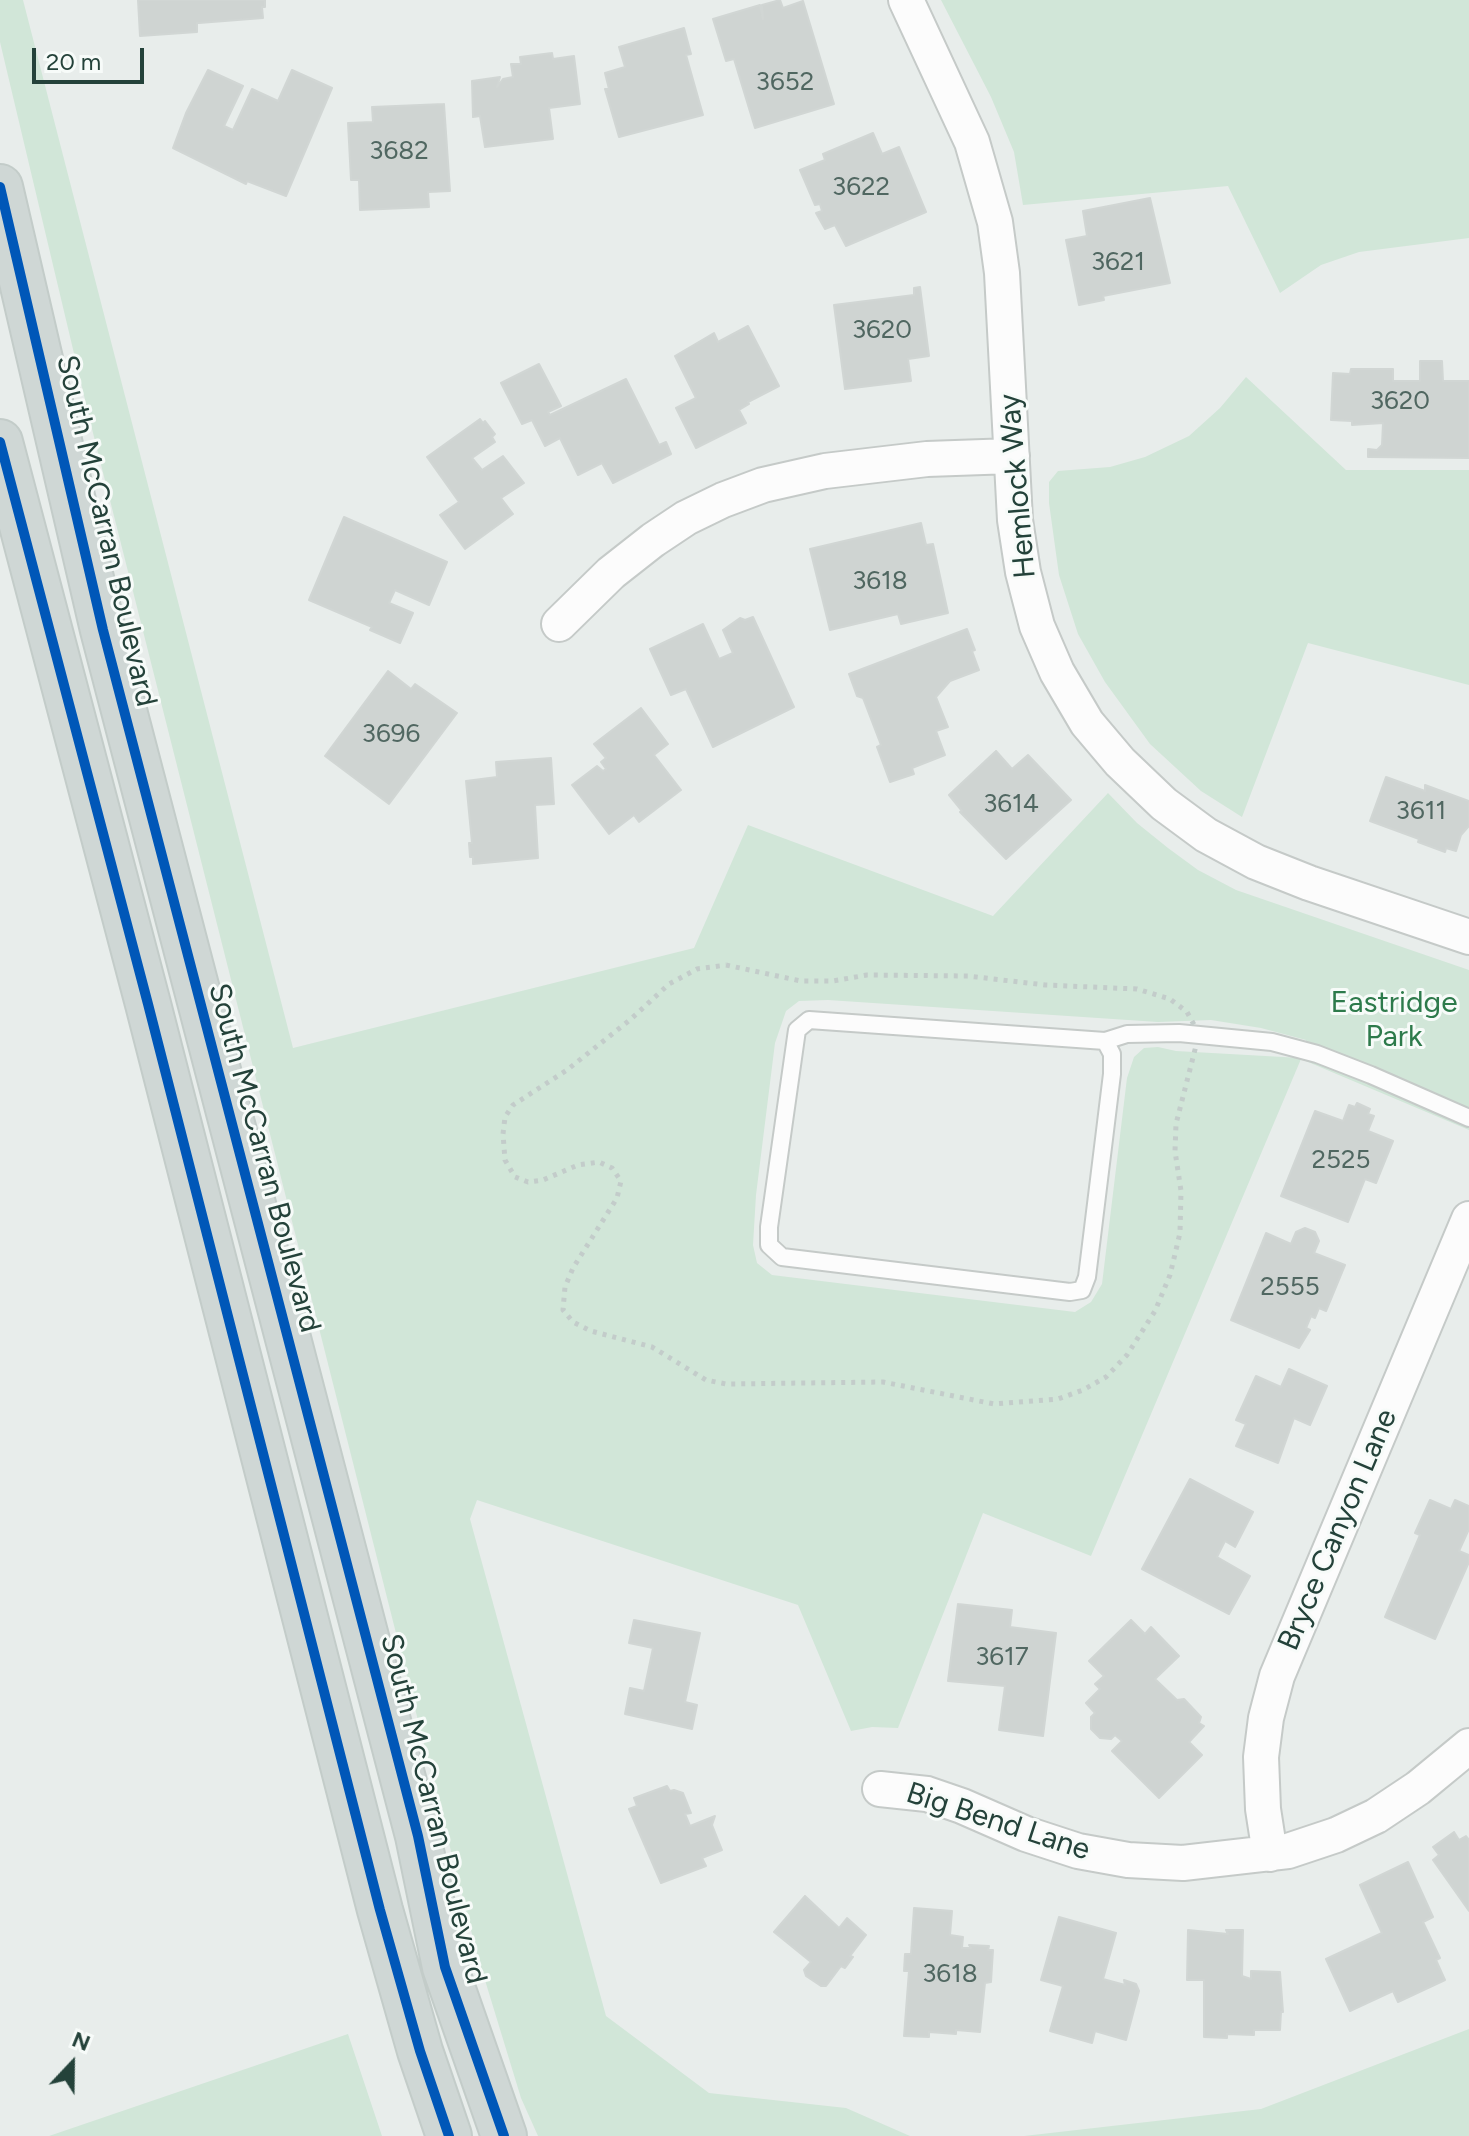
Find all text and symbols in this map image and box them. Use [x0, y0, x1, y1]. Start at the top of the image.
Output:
scale bar [36, 32, 148, 82]
text: 20 m [46, 47, 101, 76]
house number: 3652 [756, 66, 814, 98]
house number: 3682 [369, 135, 429, 167]
house number: 3622 [832, 171, 890, 203]
house number: 3621 [1091, 246, 1145, 278]
house number: 3620 [852, 314, 912, 346]
street label: South McCarran Boulevard [48, 352, 164, 710]
house number: 3620 [1370, 385, 1430, 417]
street label: Hemlock Way [992, 392, 1044, 580]
house number: 3618 [852, 565, 908, 597]
house number: 3696 [362, 718, 420, 750]
house number: 3614 [983, 788, 1039, 820]
house number: 3611 [1396, 795, 1446, 827]
street label: South McCarran Boulevard [200, 980, 328, 1336]
park label: Eastridge Park [1330, 985, 1458, 1056]
house number: 2525 [1312, 1144, 1370, 1176]
house number: 2555 [1260, 1271, 1320, 1303]
street label: Bryce Canyon Lane [1271, 1404, 1405, 1656]
street label: South McCarran Boulevard [372, 1630, 494, 1988]
house number: 3617 [975, 1641, 1029, 1673]
street label: Big Bend Lane [902, 1775, 1094, 1869]
house number: 3618 [922, 1958, 978, 1990]
north arrow [32, 2024, 112, 2104]
text: N [68, 2026, 94, 2057]

